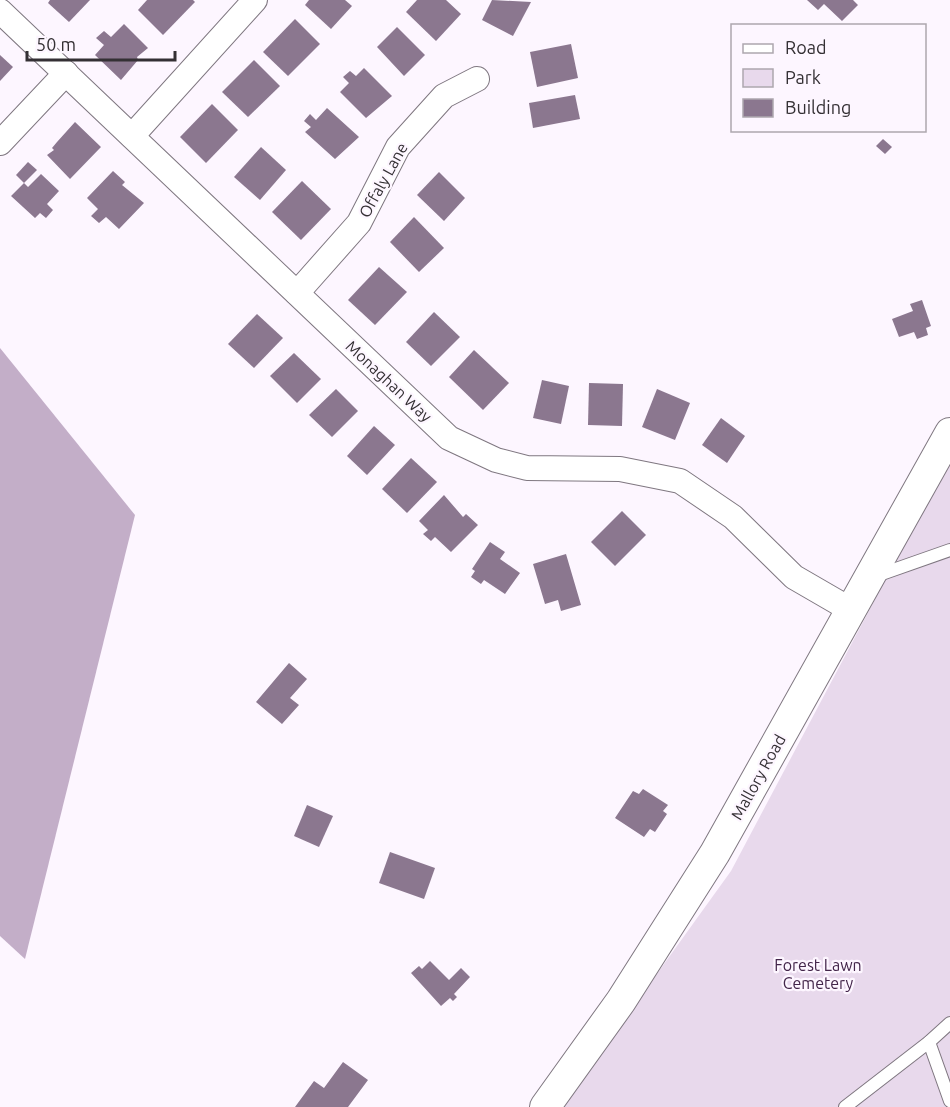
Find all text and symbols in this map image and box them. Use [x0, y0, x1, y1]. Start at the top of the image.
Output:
scale bar [27, 24, 176, 62]
legend [731, 24, 926, 132]
text: 50 m [36, 34, 76, 54]
text: Road [785, 37, 827, 57]
text: Park [785, 67, 821, 87]
text: Building [785, 97, 851, 117]
street label: Offaly Lane [355, 139, 411, 221]
street label: Monaghan Way [342, 337, 436, 425]
street label: Mallory Road [727, 731, 789, 823]
park label: Forest Lawn Cemetery [774, 956, 862, 992]

